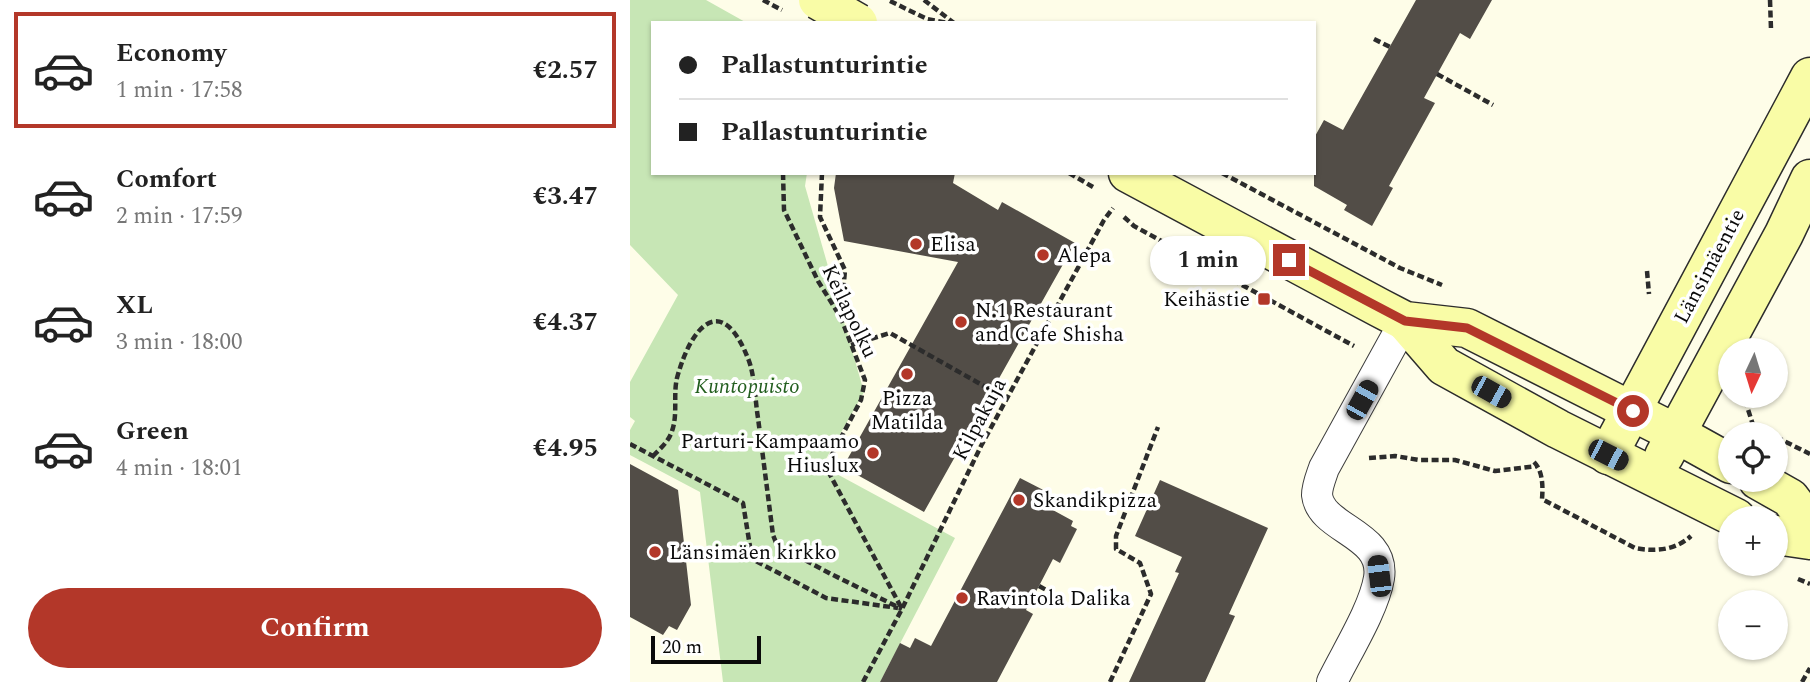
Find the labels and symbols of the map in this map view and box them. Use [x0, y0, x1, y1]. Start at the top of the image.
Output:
street label: Länsimäentie [1666, 203, 1754, 330]
place label: Elisa [930, 229, 977, 261]
marker: Elisa [908, 236, 924, 252]
callout: 1 min [1149, 236, 1264, 284]
place label: Alepa [1057, 240, 1112, 272]
route end [1273, 244, 1305, 276]
marker: Alepa [1035, 247, 1051, 263]
street label: Keilapolku [813, 259, 886, 364]
place label: Keihästie [1163, 284, 1250, 316]
marker: Keihästie [1256, 291, 1272, 307]
place label: N.1 Restaurant and Cafe Shisha [975, 295, 1124, 351]
marker: N.1 Restaurant and Cafe Shisha [953, 314, 969, 330]
north arrow [1718, 338, 1788, 408]
marker: Pizza Matilda [899, 366, 915, 382]
park label: Kuntopuisto [694, 371, 800, 403]
street label: Kilpakuja [945, 372, 1015, 467]
car [1468, 373, 1515, 411]
car [1343, 377, 1382, 423]
place label: Pizza Matilda [871, 383, 944, 439]
route start [1617, 395, 1649, 427]
place label: Parturi-Kampaamo Hiuslux [680, 426, 859, 482]
car [1585, 436, 1632, 474]
marker: Parturi-Kampaamo Hiuslux [865, 445, 881, 461]
place label: Skandikpizza [1033, 485, 1158, 517]
marker: Skandikpizza [1011, 492, 1027, 508]
place label: Länsimäen kirkko [669, 537, 837, 569]
marker: Länsimäen kirkko [647, 544, 663, 560]
car [1367, 554, 1392, 598]
place label: Ravintola Dalika [976, 583, 1131, 615]
marker: Ravintola Dalika [954, 590, 970, 606]
scale bar [651, 633, 761, 665]

